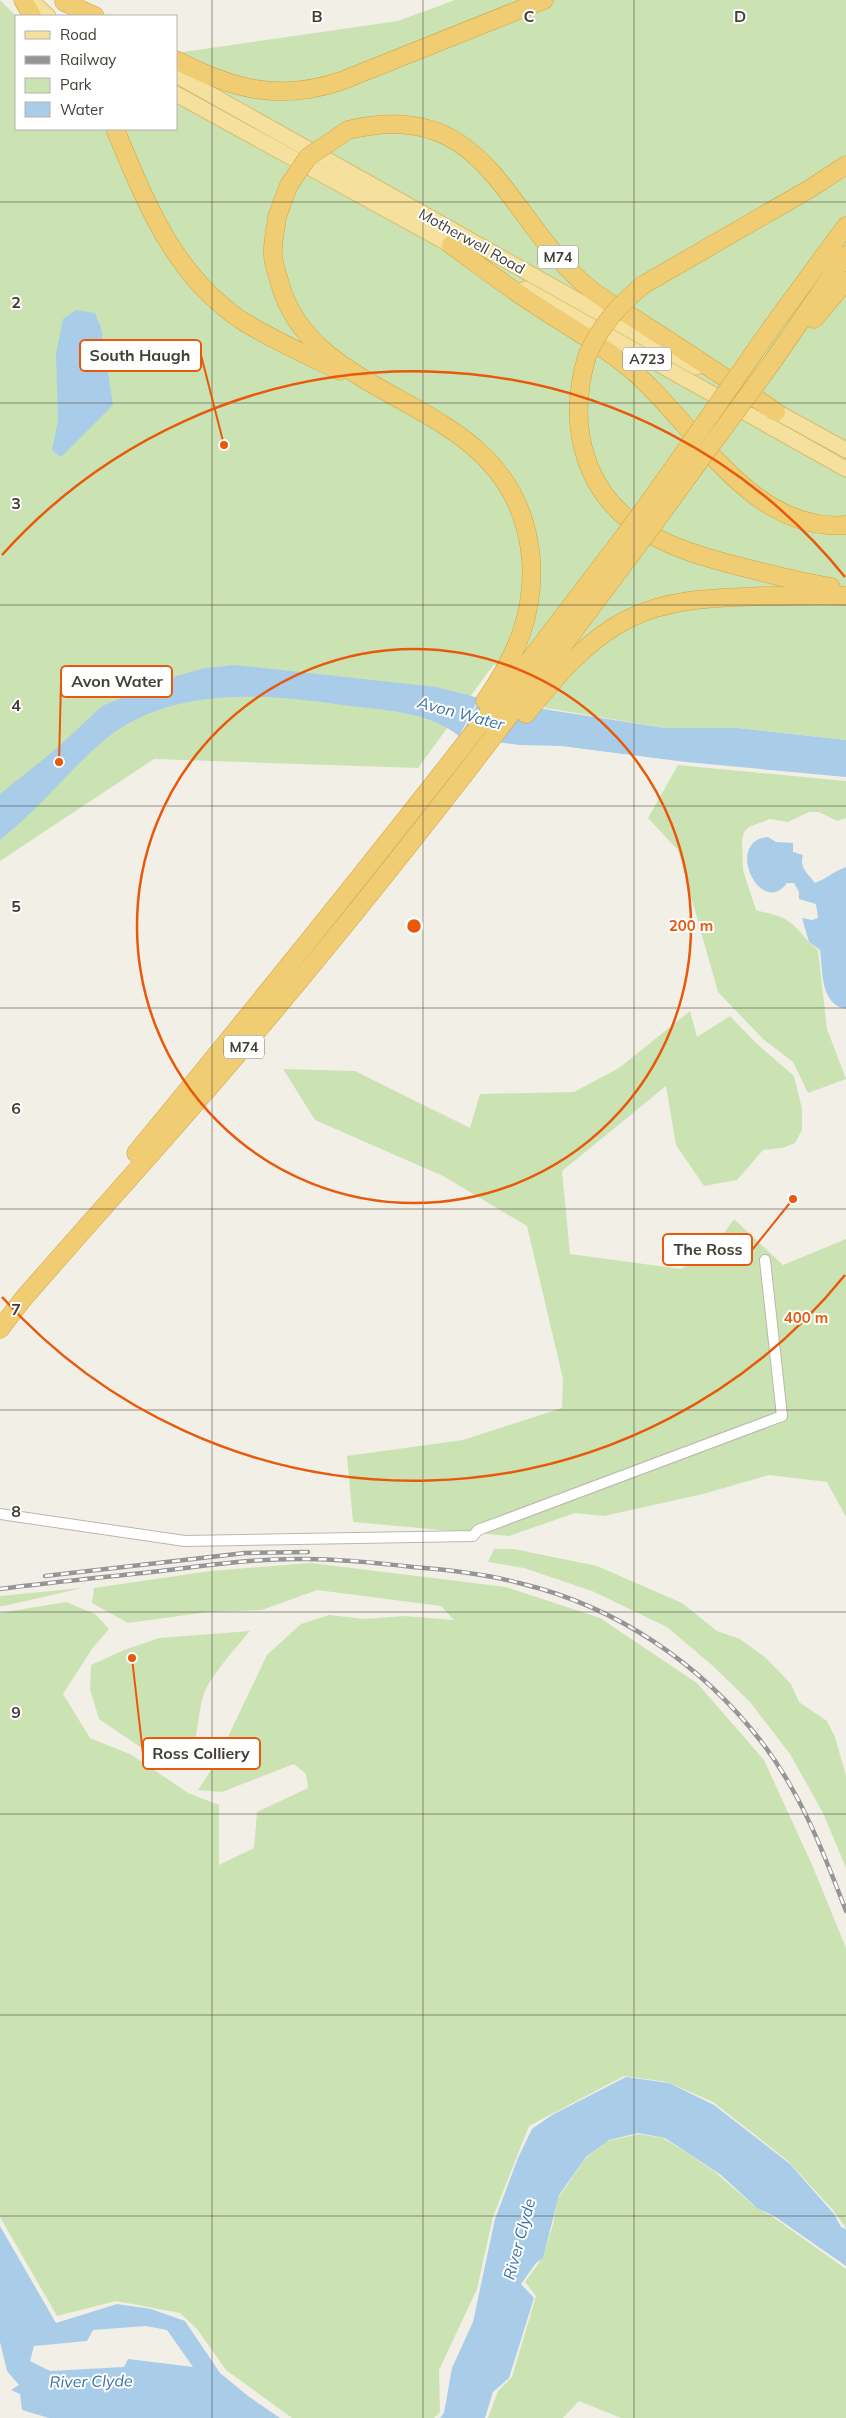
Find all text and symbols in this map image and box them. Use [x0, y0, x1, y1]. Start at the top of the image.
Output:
text: B [311, 6, 323, 26]
text: C [524, 6, 535, 26]
text: D [734, 6, 746, 26]
legend [15, 15, 178, 130]
text: Road [60, 25, 97, 44]
text: Railway [60, 50, 116, 69]
text: Park [60, 75, 92, 94]
text: Water [60, 100, 104, 119]
street label: Motherwell Road [416, 204, 528, 278]
road number: M74 [538, 246, 578, 268]
text: 2 [11, 292, 21, 312]
callout: South Haugh [80, 340, 201, 371]
text: South Haugh [90, 345, 190, 365]
road number: A723 [623, 348, 671, 370]
text: 3 [11, 493, 21, 513]
callout: Avon Water [61, 666, 172, 697]
text: Avon Water [71, 671, 163, 691]
water label: Avon Water [414, 692, 508, 734]
text: 4 [11, 695, 21, 715]
text: 5 [11, 896, 21, 916]
text: 200 m [669, 916, 713, 935]
centre of rings [405, 917, 423, 935]
road number: M74 [224, 1036, 264, 1058]
text: 6 [11, 1098, 21, 1118]
callout: The Ross [663, 1234, 752, 1265]
text: The Ross [673, 1239, 743, 1259]
text: 7 [11, 1299, 21, 1319]
text: 400 m [784, 1308, 828, 1327]
text: 8 [11, 1501, 21, 1521]
text: 9 [11, 1702, 21, 1722]
callout: Ross Colliery [143, 1738, 260, 1769]
text: Ross Colliery [152, 1743, 250, 1763]
water label: River Clyde [499, 2196, 540, 2282]
water label: River Clyde [49, 2370, 133, 2392]

